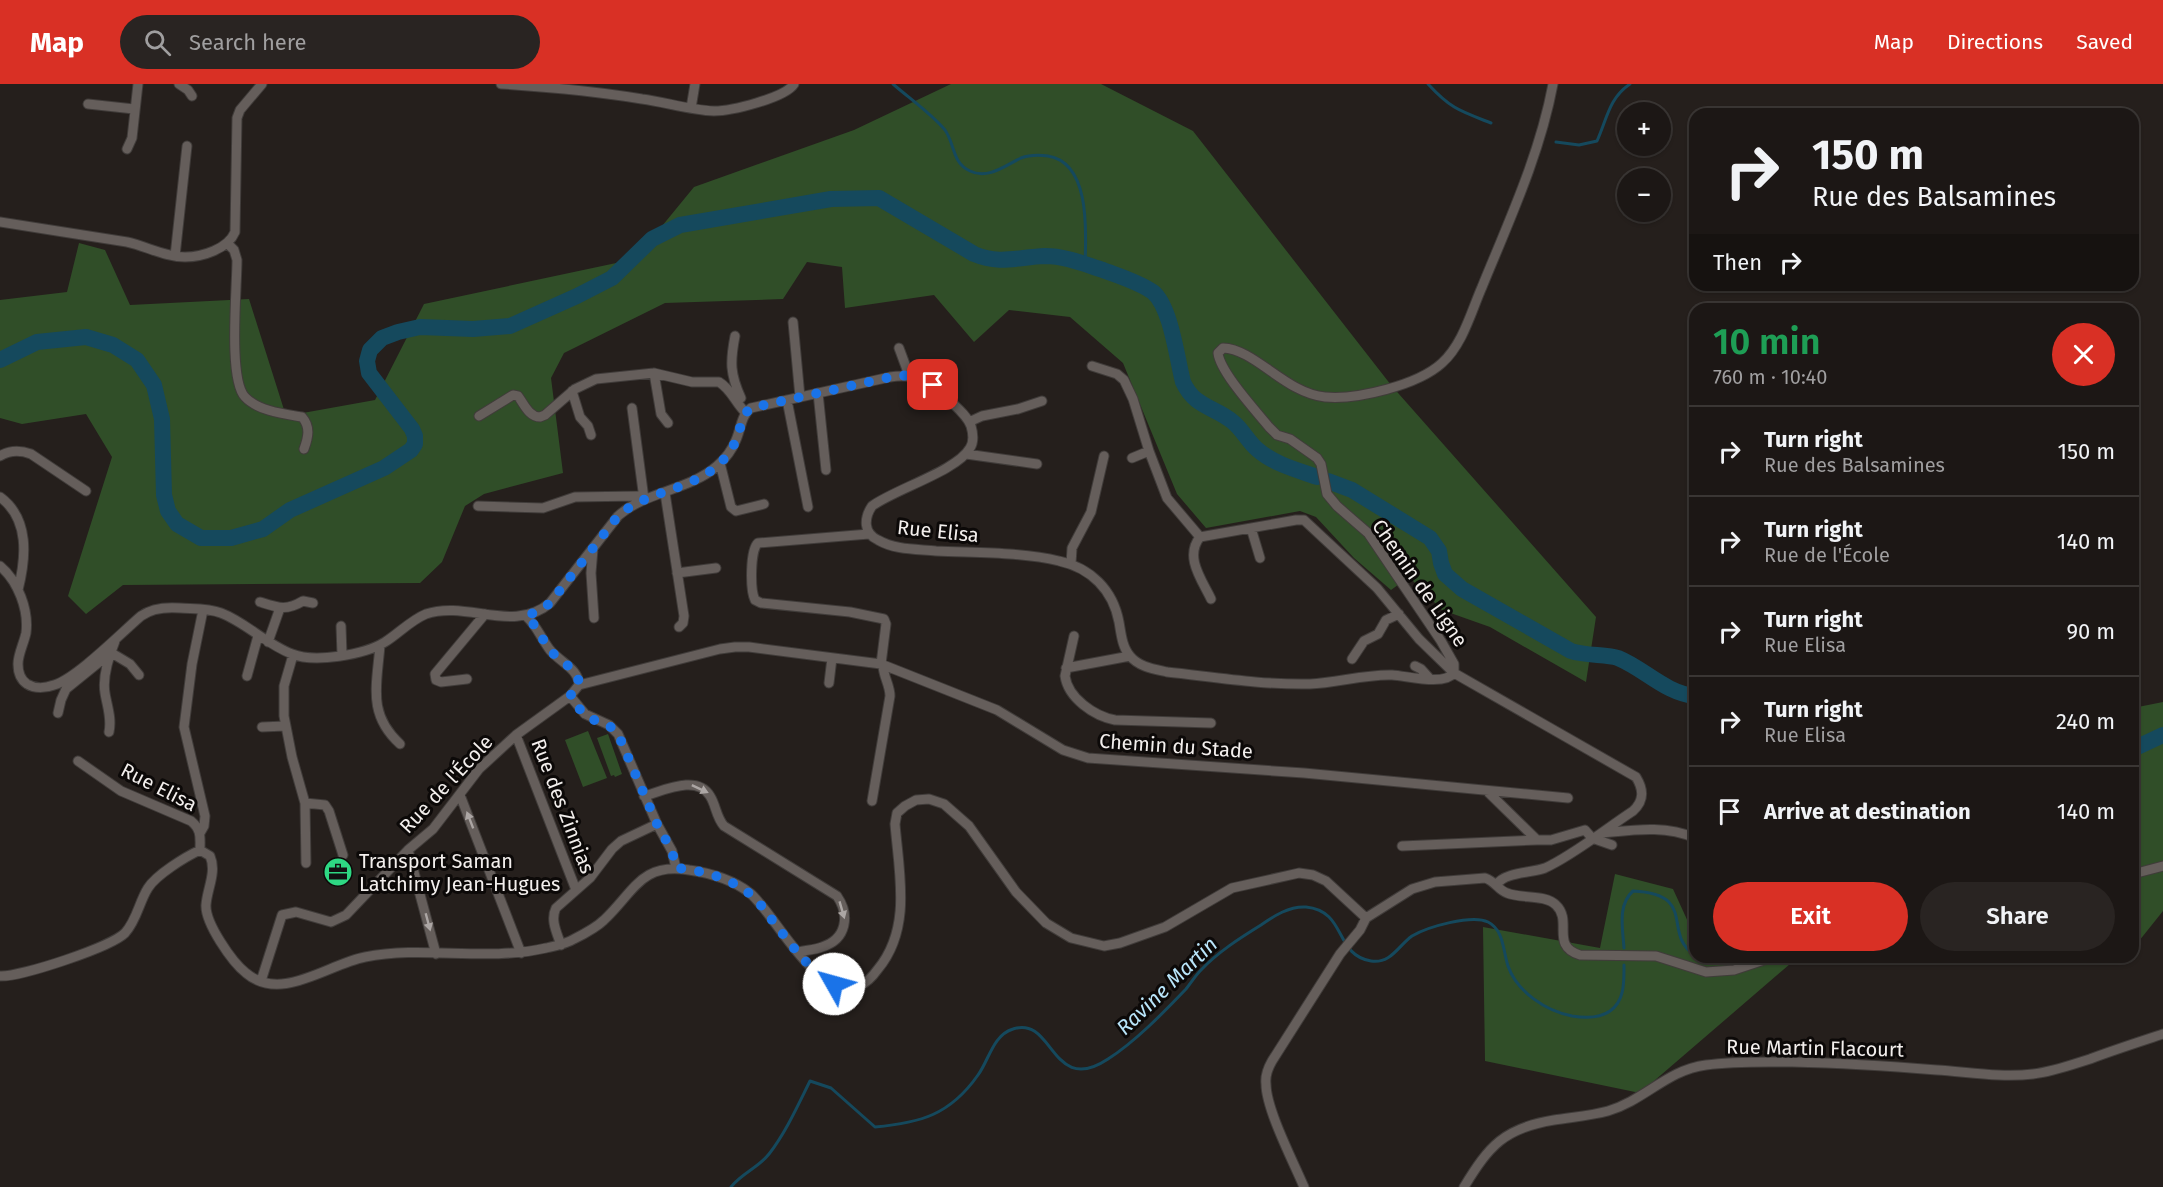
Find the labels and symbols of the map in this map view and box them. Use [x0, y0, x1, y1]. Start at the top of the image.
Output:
pin [907, 359, 958, 410]
street label: Rue Elisa [896, 515, 980, 547]
street label: Chemin de Ligne [1367, 515, 1473, 651]
street label: Chemin du Stade [1098, 729, 1254, 763]
street label: Rue de l'École [394, 730, 498, 838]
street label: Rue des Zinnias [526, 735, 600, 877]
street label: Rue Elisa [117, 758, 201, 816]
one-way arrow [691, 784, 709, 794]
one-way arrow [465, 810, 475, 828]
place label: Transport Saman Latchimy Jean-Hugues [359, 849, 560, 896]
office icon: Transport Saman Latchimy Jean-Hugues [322, 856, 354, 888]
one-way arrow [838, 901, 848, 919]
one-way arrow [423, 913, 433, 931]
water label: Ravine Martin [1111, 931, 1223, 1041]
position arrow [802, 952, 866, 1016]
street label: Rue Martin Flacourt [1726, 1034, 1905, 1062]

